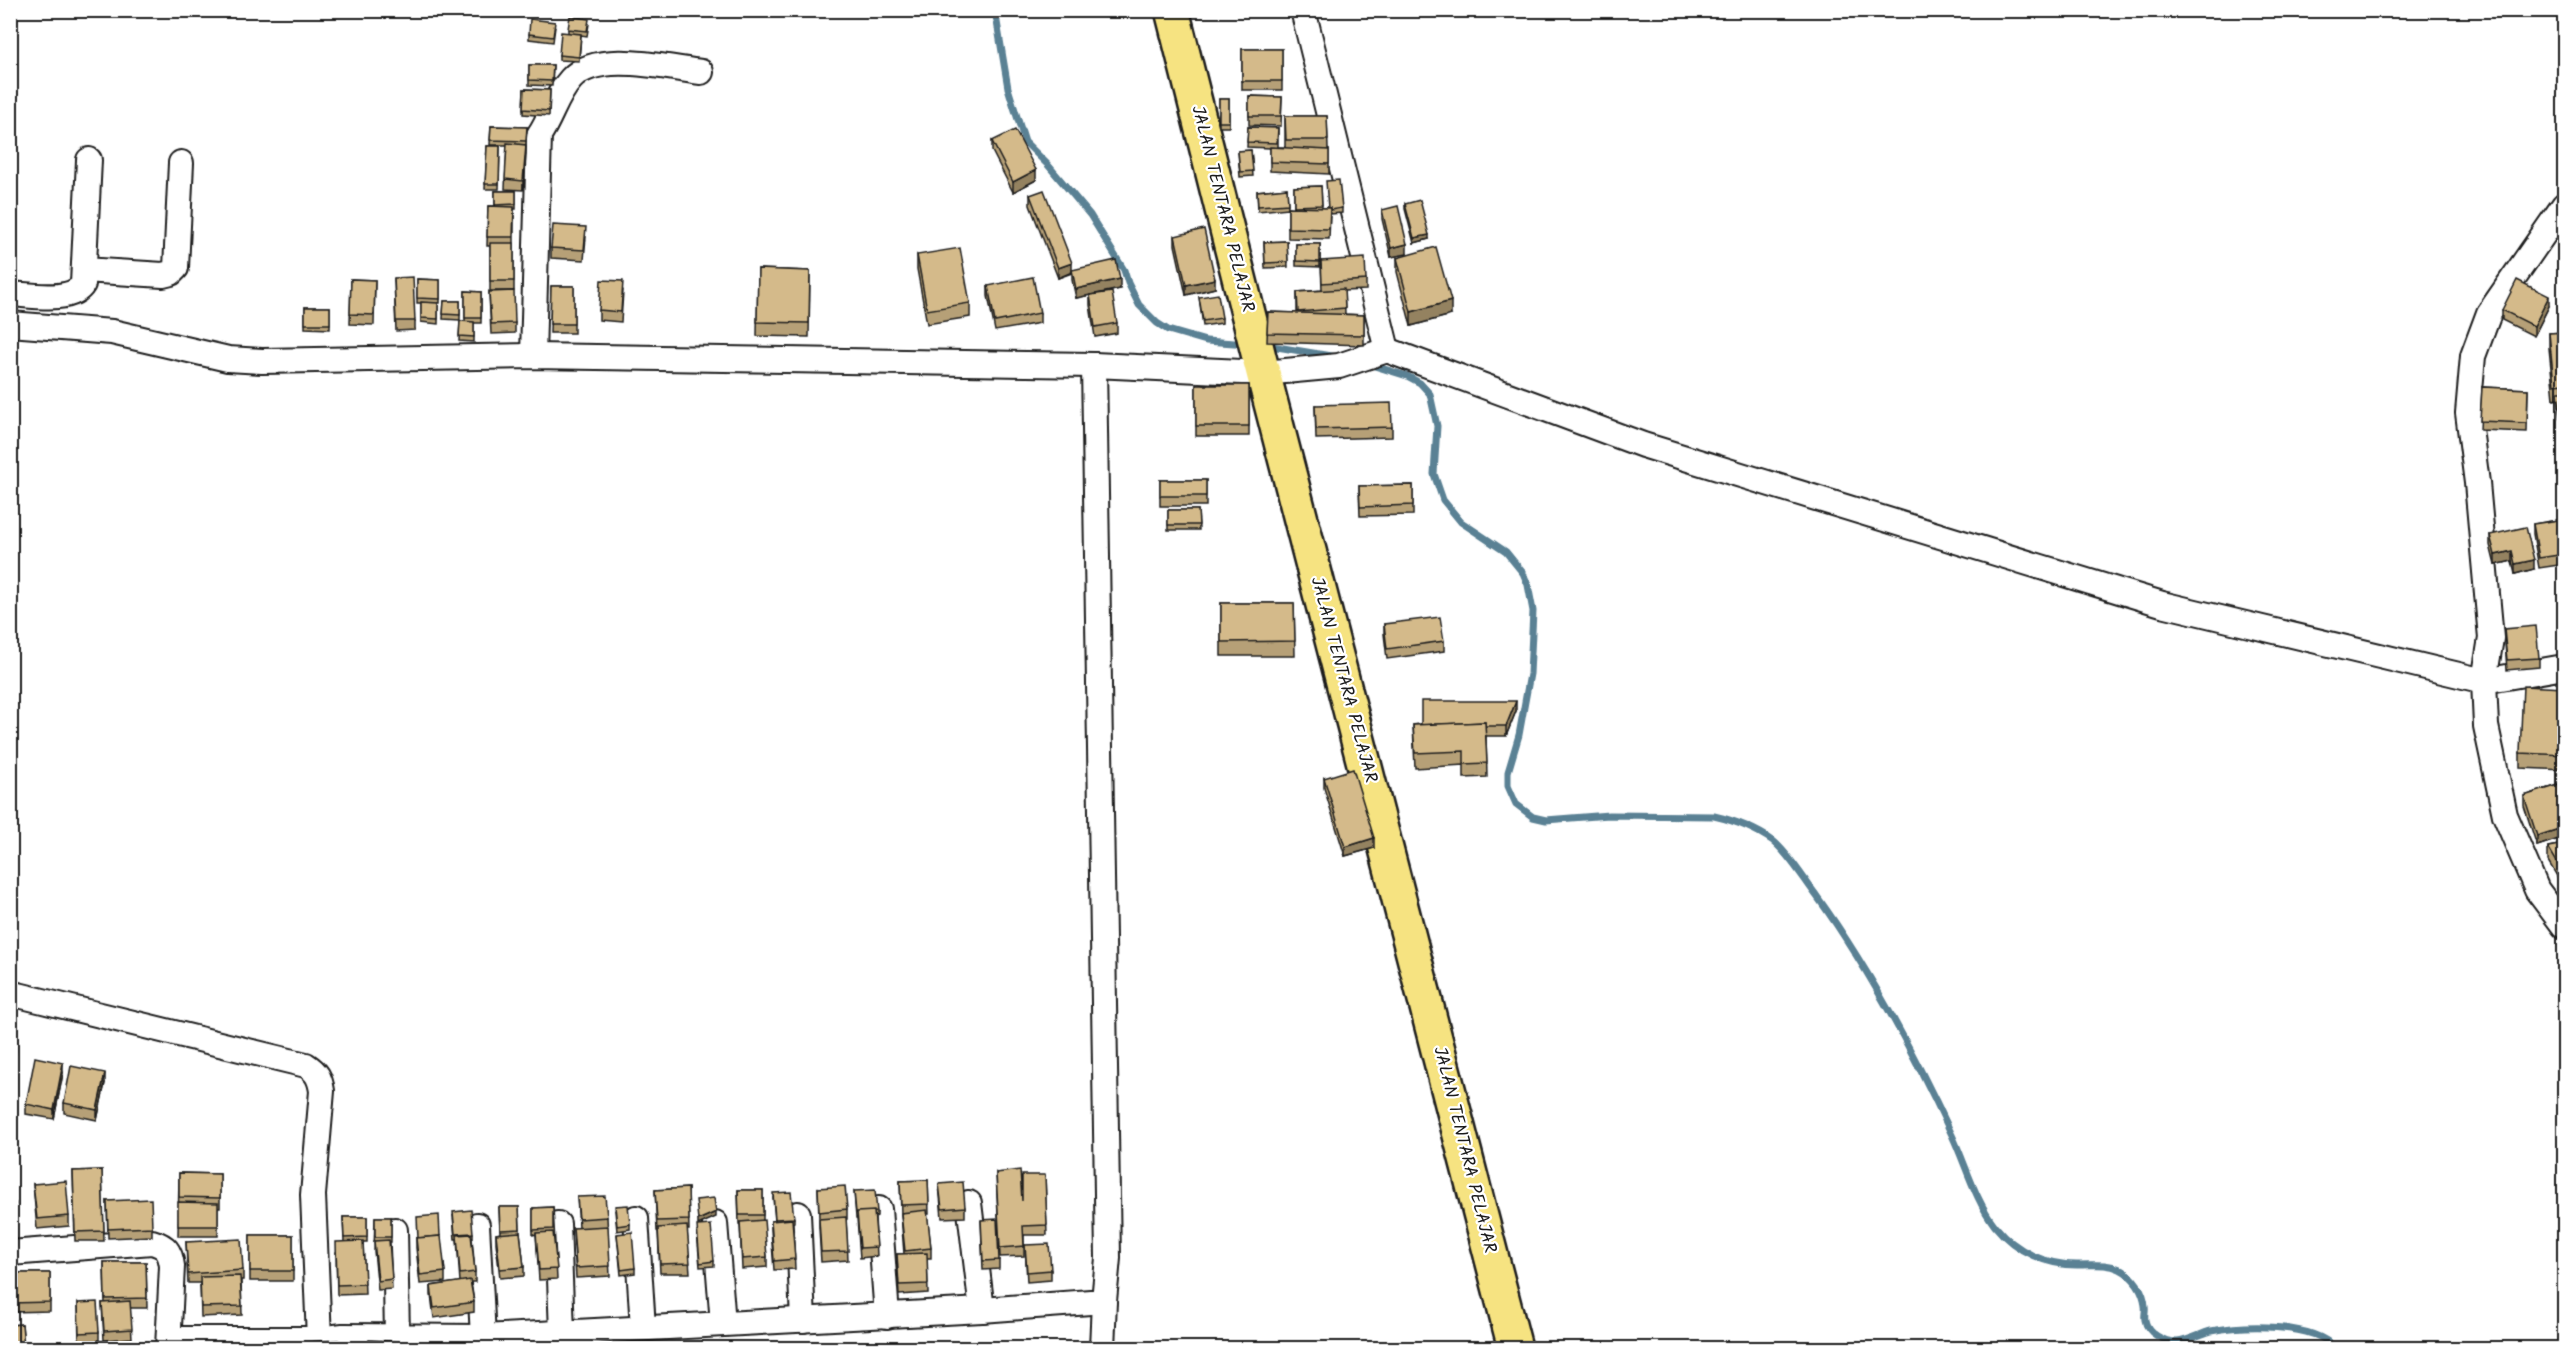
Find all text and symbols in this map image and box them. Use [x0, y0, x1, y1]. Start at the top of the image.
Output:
street label: JALAN TENTARA PELAJAR [1182, 103, 1262, 315]
street label: JALAN TENTARA PELAJAR [1302, 574, 1384, 786]
street label: JALAN TENTARA PELAJAR [1424, 1044, 1504, 1256]

